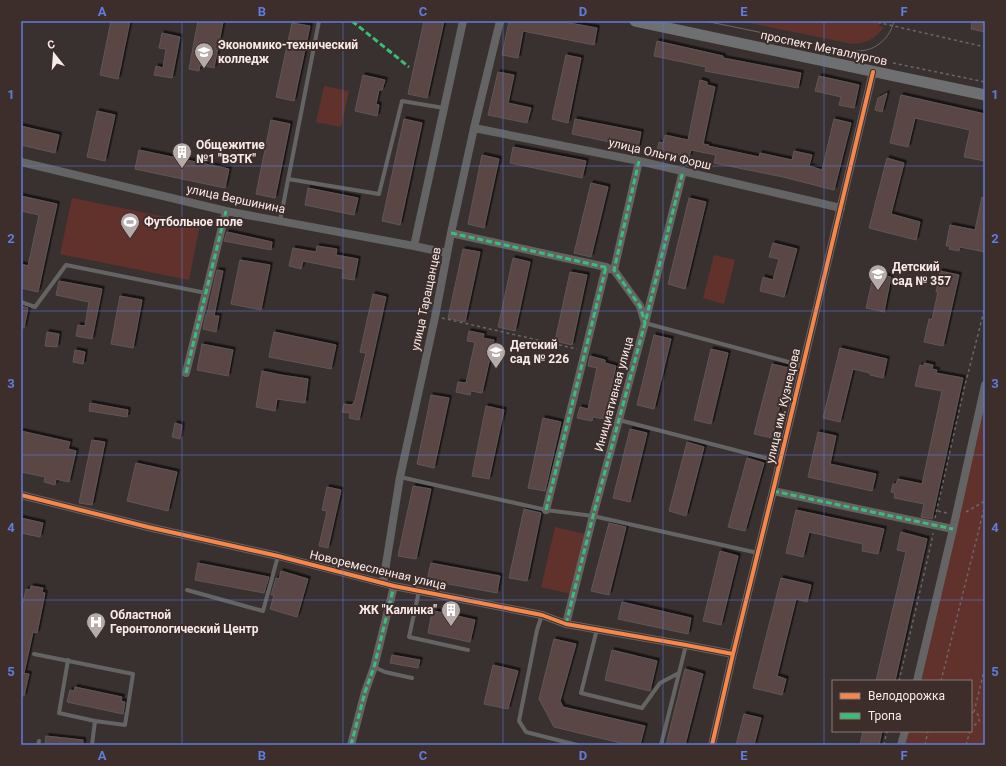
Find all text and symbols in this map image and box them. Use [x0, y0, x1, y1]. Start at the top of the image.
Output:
text: A [98, 4, 107, 19]
text: B [258, 4, 266, 19]
text: C [419, 4, 428, 19]
text: D [579, 4, 587, 19]
text: E [740, 4, 748, 19]
text: F [900, 4, 908, 19]
street label: проспект Металлургов [759, 28, 889, 68]
north arrow [34, 34, 74, 74]
text: С [46, 38, 57, 52]
place label: Экономико-технический колледж [218, 38, 358, 66]
school or university icon: Экономико-технический колледж [193, 41, 215, 69]
text: 1 [7, 87, 15, 102]
text: 1 [991, 87, 999, 102]
street label: улица Ольги Форш [607, 135, 713, 173]
place label: Общежитие №1 "ВЭТК" [196, 138, 265, 166]
building icon: Общежитие №1 "ВЭТК" [171, 141, 193, 169]
street label: улица Вершинина [185, 182, 287, 216]
sports icon: Футбольное поле [119, 211, 141, 239]
place label: Футбольное поле [144, 215, 243, 229]
text: 2 [7, 231, 15, 246]
text: 2 [991, 231, 999, 246]
street label: улица Таращанцев [408, 246, 444, 352]
place label: Детский сад № 357 [892, 260, 951, 288]
school or university icon: Детский сад № 357 [867, 263, 889, 291]
street label: Инициативная улица [592, 335, 636, 453]
place label: Детский сад № 226 [510, 338, 569, 366]
school or university icon: Детский сад № 226 [485, 341, 507, 369]
street label: улица им. Кузнецова [763, 347, 803, 465]
text: 3 [7, 376, 15, 391]
text: 3 [991, 376, 999, 391]
text: 4 [7, 520, 15, 535]
text: 4 [991, 520, 999, 535]
street label: Новоремесленная улица [308, 547, 448, 593]
building icon: ЖК "Калинка" [440, 599, 462, 627]
place label: ЖК "Калинка" [359, 603, 437, 617]
place label: Областной Геронтологический Центр [110, 608, 259, 636]
hospital icon: Областной Геронтологический Центр [85, 611, 107, 639]
text: 5 [7, 664, 15, 679]
text: 5 [991, 664, 999, 679]
legend [832, 680, 972, 732]
text: Велодорожка [868, 689, 945, 703]
text: Тропа [868, 709, 902, 723]
text: A [98, 748, 107, 763]
text: B [258, 748, 266, 763]
text: C [419, 748, 428, 763]
text: D [579, 748, 587, 763]
text: E [740, 748, 748, 763]
text: F [900, 748, 908, 763]

